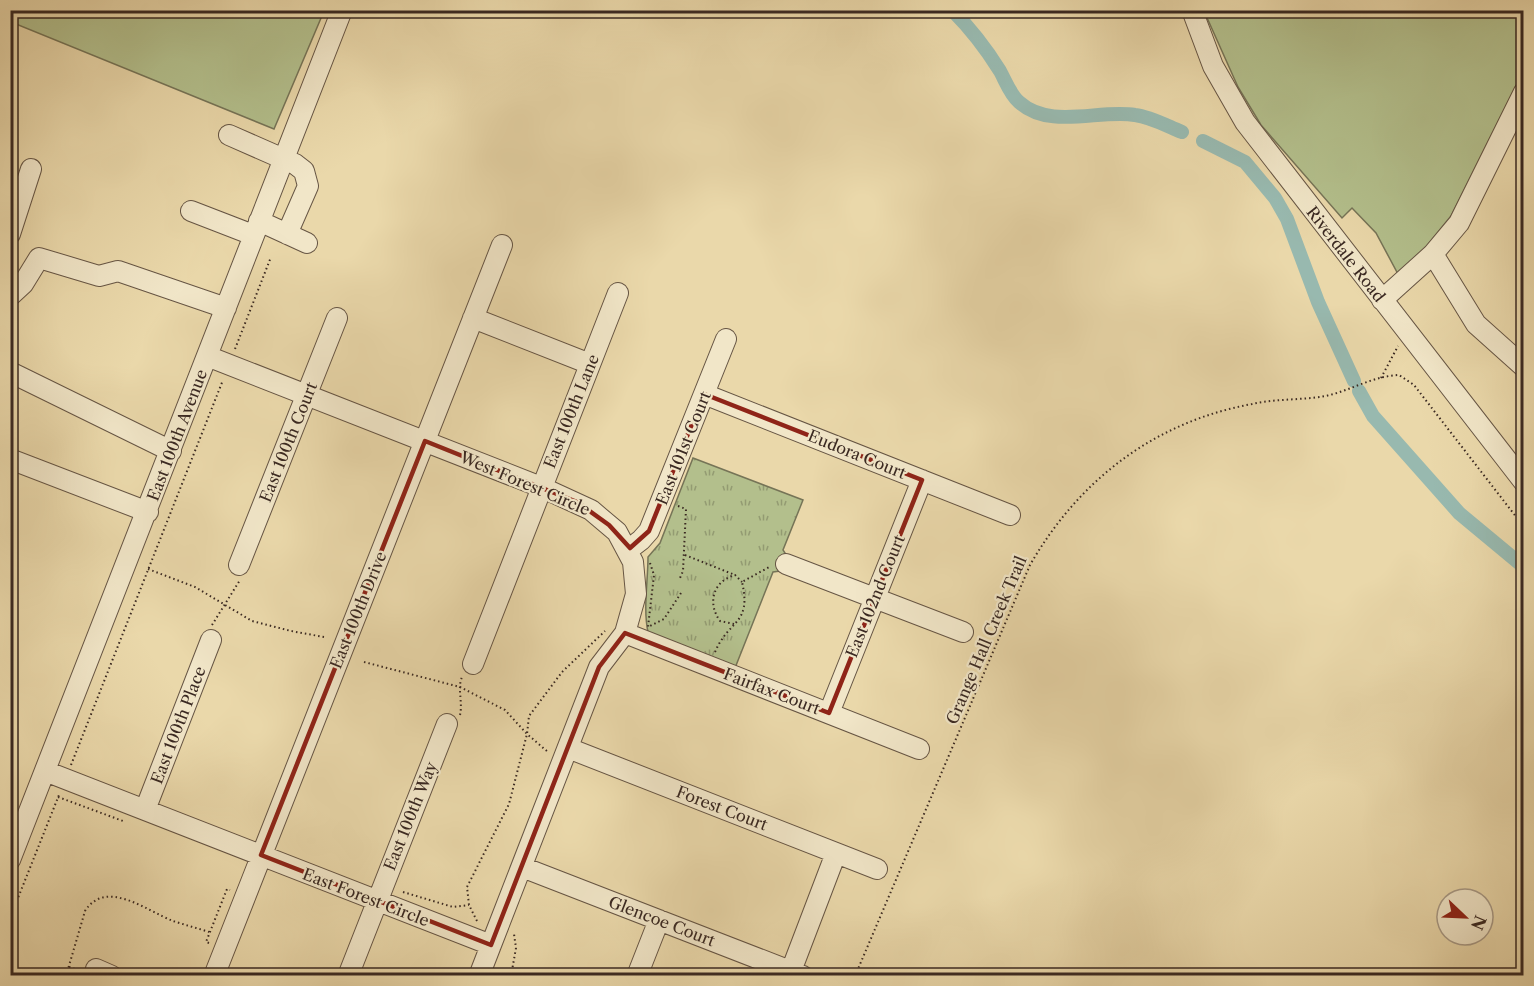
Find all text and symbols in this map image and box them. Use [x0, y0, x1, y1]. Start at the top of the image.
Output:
street label: Riverdale Road [1302, 202, 1390, 306]
street label: East 100th Lane [539, 351, 603, 471]
street label: East 100th Avenue [143, 366, 211, 504]
street label: East 100th Court [255, 379, 321, 505]
street label: East 101st Court [651, 388, 715, 508]
street label: Eudora Court [805, 425, 909, 483]
street label: West Forest Circle [456, 446, 593, 519]
street label: East 102nd Court [841, 531, 909, 660]
street label: East 100th Drive [325, 548, 391, 672]
street label: Grange Hall Creek Trail [941, 553, 1031, 727]
street label: East 100th Place [146, 663, 210, 787]
street label: Fairfax Court [721, 663, 823, 719]
street label: East 100th Way [379, 758, 441, 873]
street label: Forest Court [674, 781, 771, 835]
street label: East Forest Circle [300, 864, 432, 930]
north arrow [1435, 887, 1495, 947]
street label: Glencoe Court [606, 892, 718, 951]
text: N [1467, 913, 1491, 933]

